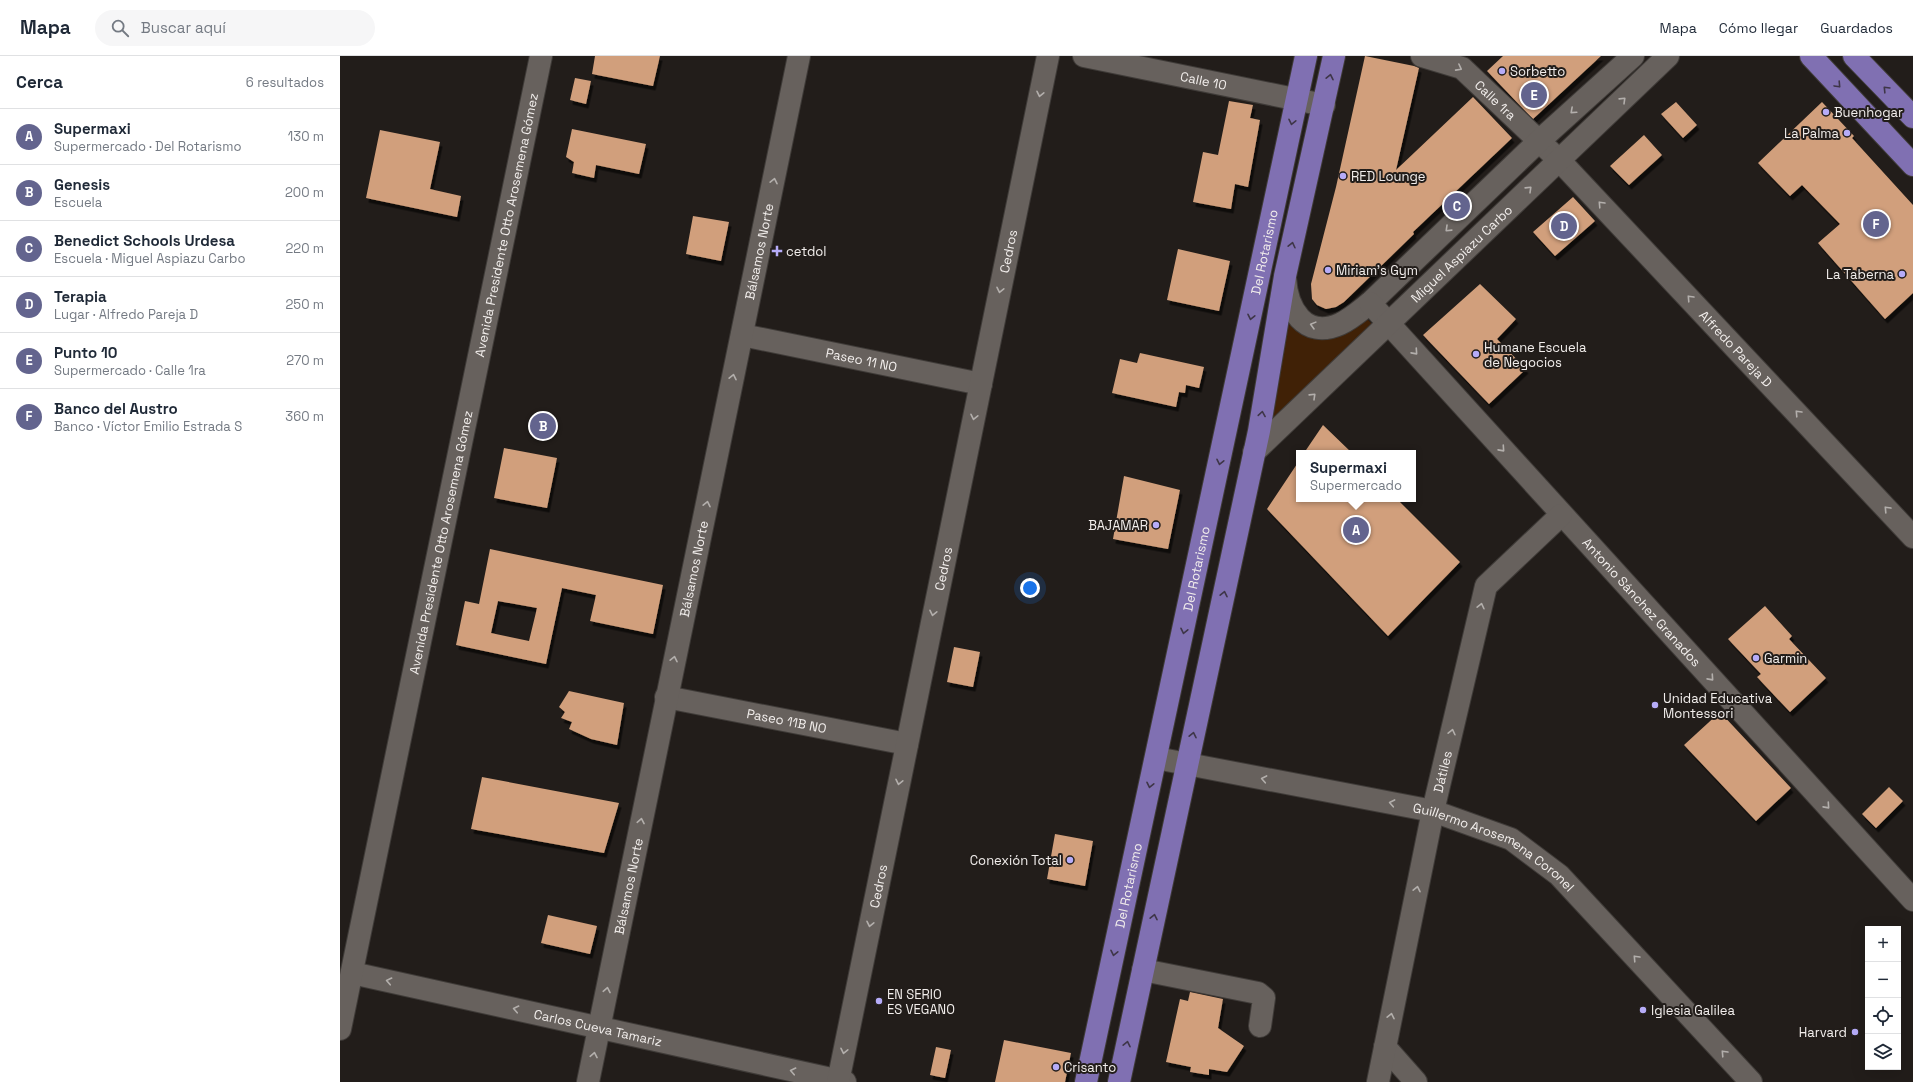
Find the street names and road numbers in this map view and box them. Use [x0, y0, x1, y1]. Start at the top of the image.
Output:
street label: Calle 10 [1179, 68, 1228, 94]
street label: Calle 1ra [1471, 77, 1520, 124]
street label: Avenida Presidente Otto Arosemena Gómez [471, 91, 542, 359]
street label: Bálsamos Norte [741, 202, 778, 301]
street label: Miguel Aspiazu Carbo [1407, 202, 1515, 306]
street label: Del Rotarismo [1247, 208, 1282, 296]
street label: Cedros [996, 228, 1021, 275]
street label: Alfredo Pareja D [1695, 307, 1776, 391]
street label: Paseo 11 NO [824, 344, 899, 376]
street label: Avenida Presidente Otto Arosemena Gómez [405, 409, 477, 676]
street label: Bálsamos Norte [676, 519, 712, 619]
street label: Del Rotarismo [1179, 525, 1214, 613]
street label: Antonio Sánchez Granados [1578, 534, 1705, 670]
street label: Cedros [931, 545, 956, 592]
street label: Paseo 11B NO [745, 705, 828, 737]
street label: Dátiles [1430, 749, 1456, 794]
street label: Guillermo Arosemena Coronel [1411, 799, 1578, 895]
street label: Bálsamos Norte [611, 836, 647, 936]
street label: Del Rotarismo [1111, 842, 1146, 930]
street label: Cedros [866, 863, 891, 909]
street label: Carlos Cueva Tamariz [532, 1005, 664, 1050]

